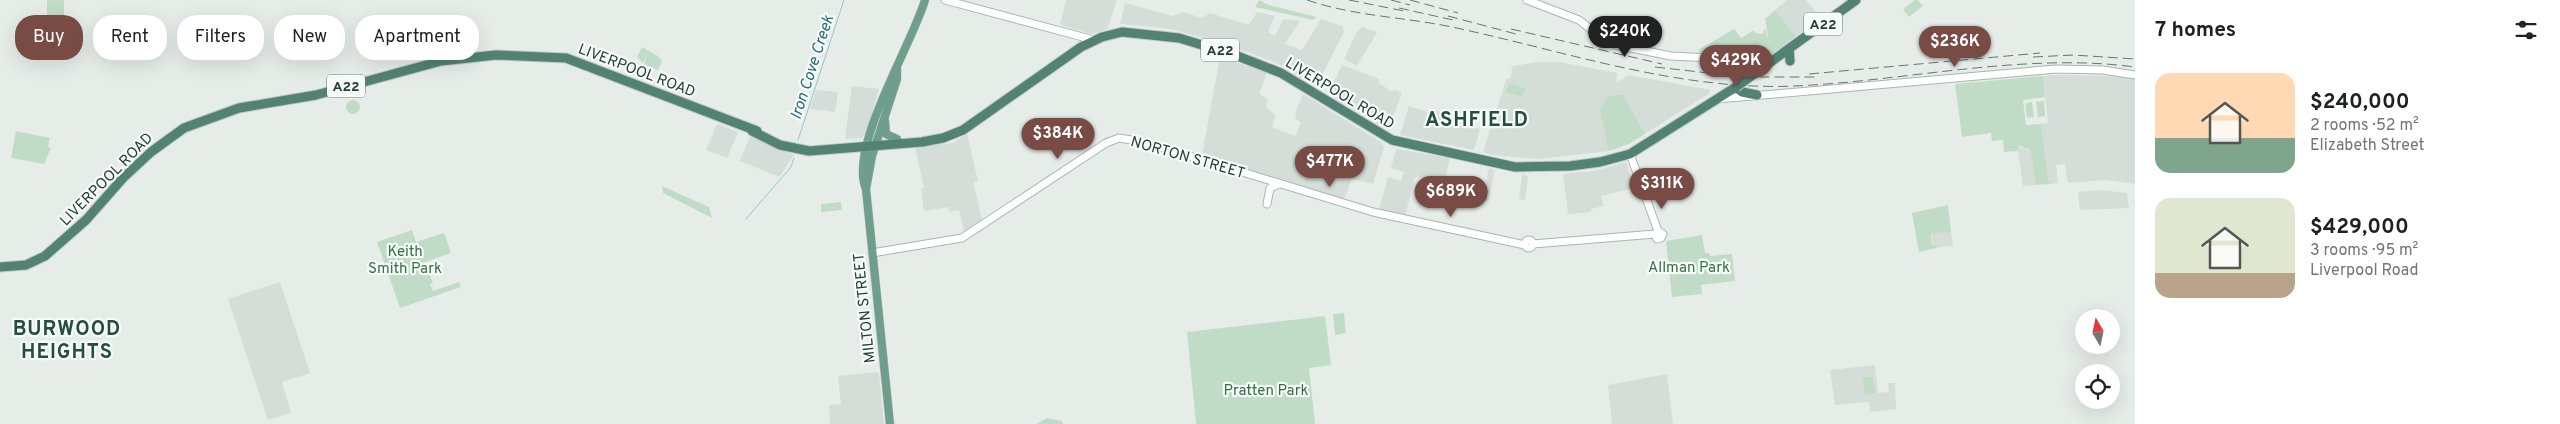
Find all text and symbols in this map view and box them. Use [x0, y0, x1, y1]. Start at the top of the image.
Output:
water label: Iron Cove Creek [787, 12, 839, 122]
road number: A22 [1804, 12, 1842, 36]
chip: Buy [15, 15, 83, 60]
chip: Rent [93, 15, 167, 60]
chip: Filters [177, 15, 264, 60]
chip: New [274, 15, 345, 60]
chip: Apartment [355, 15, 479, 60]
pin: $240K [1590, 15, 1660, 58]
icon: filters [2512, 16, 2540, 44]
text: 7 homes [2155, 17, 2236, 44]
text: $240K [1599, 22, 1651, 42]
pin: $236K [1920, 26, 1990, 68]
text: $236K [1930, 32, 1980, 52]
road number: A22 [1201, 38, 1239, 62]
street label: LIVERPOOL ROAD [575, 40, 698, 103]
pin: $429K [1701, 44, 1771, 87]
text: $429K [1711, 51, 1761, 71]
street label: LIVERPOOL ROAD [1281, 54, 1397, 134]
road number: A22 [327, 74, 365, 98]
text: $240,000 [2310, 89, 2410, 116]
icon: home [2195, 93, 2255, 153]
district label: ASHFIELD [1425, 108, 1529, 134]
text: 2 rooms · 52 m² [2310, 116, 2419, 136]
pin: $384K [1023, 118, 1093, 160]
text: $384K [1033, 124, 1083, 144]
street label: LIVERPOOL ROAD [56, 129, 158, 231]
street label: NORTON STREET [1128, 133, 1247, 184]
text: Elizabeth Street [2310, 136, 2425, 156]
pin: $477K [1295, 146, 1365, 188]
text: $477K [1306, 152, 1354, 172]
pin: $311K [1627, 168, 1697, 210]
text: $311K [1640, 174, 1684, 194]
pin: $689K [1416, 176, 1486, 218]
text: $689K [1426, 182, 1476, 202]
text: $429,000 [2310, 214, 2409, 241]
icon: home [2195, 218, 2255, 278]
text: 3 rooms · 95 m² [2310, 241, 2418, 261]
park label: Keith Smith Park [368, 243, 442, 279]
street label: MILTON STREET [850, 252, 881, 364]
park label: Allman Park [1648, 259, 1730, 278]
text: Liverpool Road [2310, 261, 2418, 281]
north arrow [2075, 309, 2120, 354]
map controls [2075, 309, 2120, 409]
district label: BURWOOD HEIGHTS [13, 317, 121, 366]
button: locate [2075, 364, 2120, 409]
park label: Pratten Park [1224, 382, 1308, 401]

